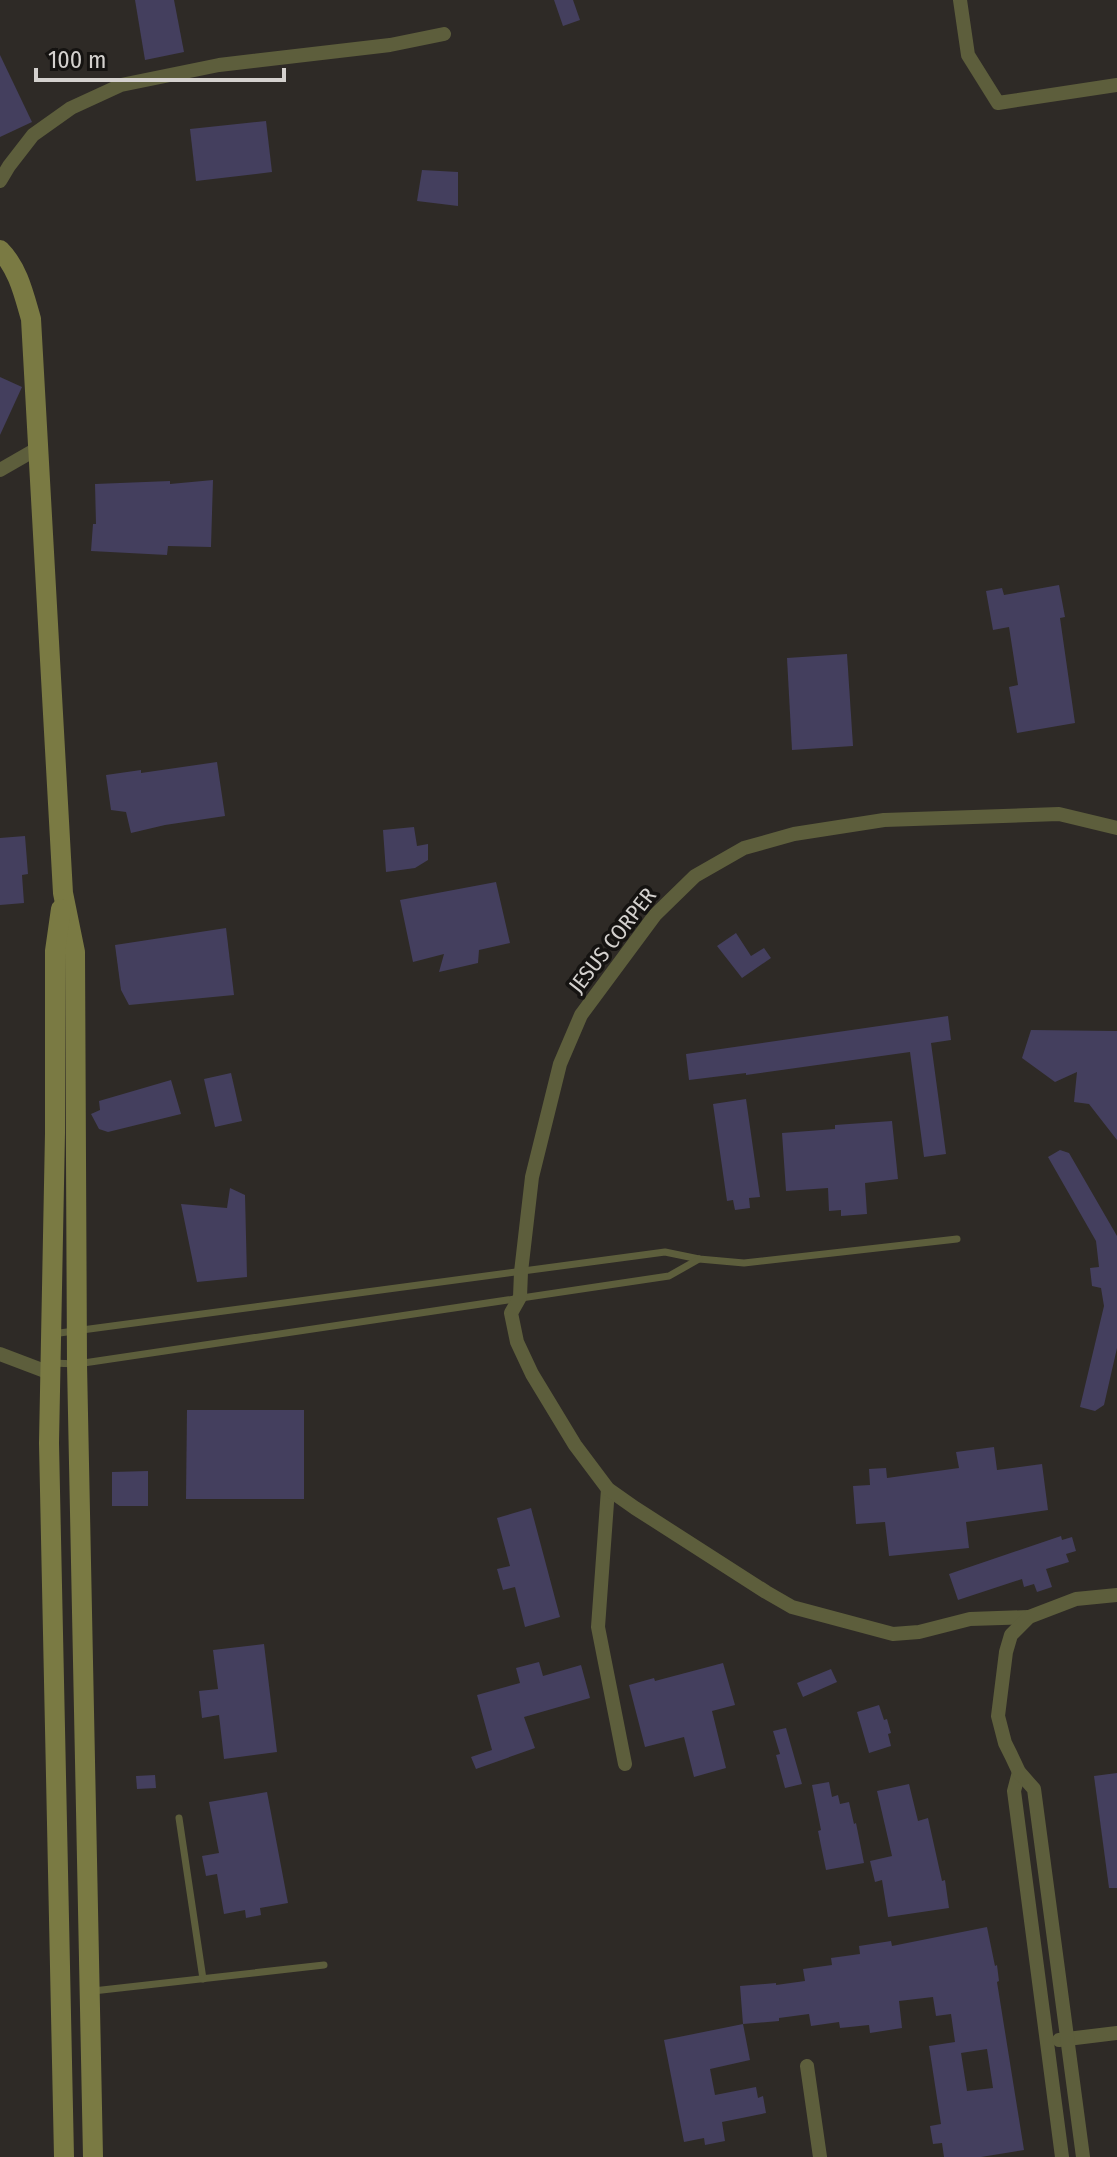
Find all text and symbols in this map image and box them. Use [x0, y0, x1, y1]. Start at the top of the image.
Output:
scale bar [36, 32, 284, 82]
text: 100 m [48, 46, 106, 74]
street label: JESUS CORPER [563, 882, 662, 998]

